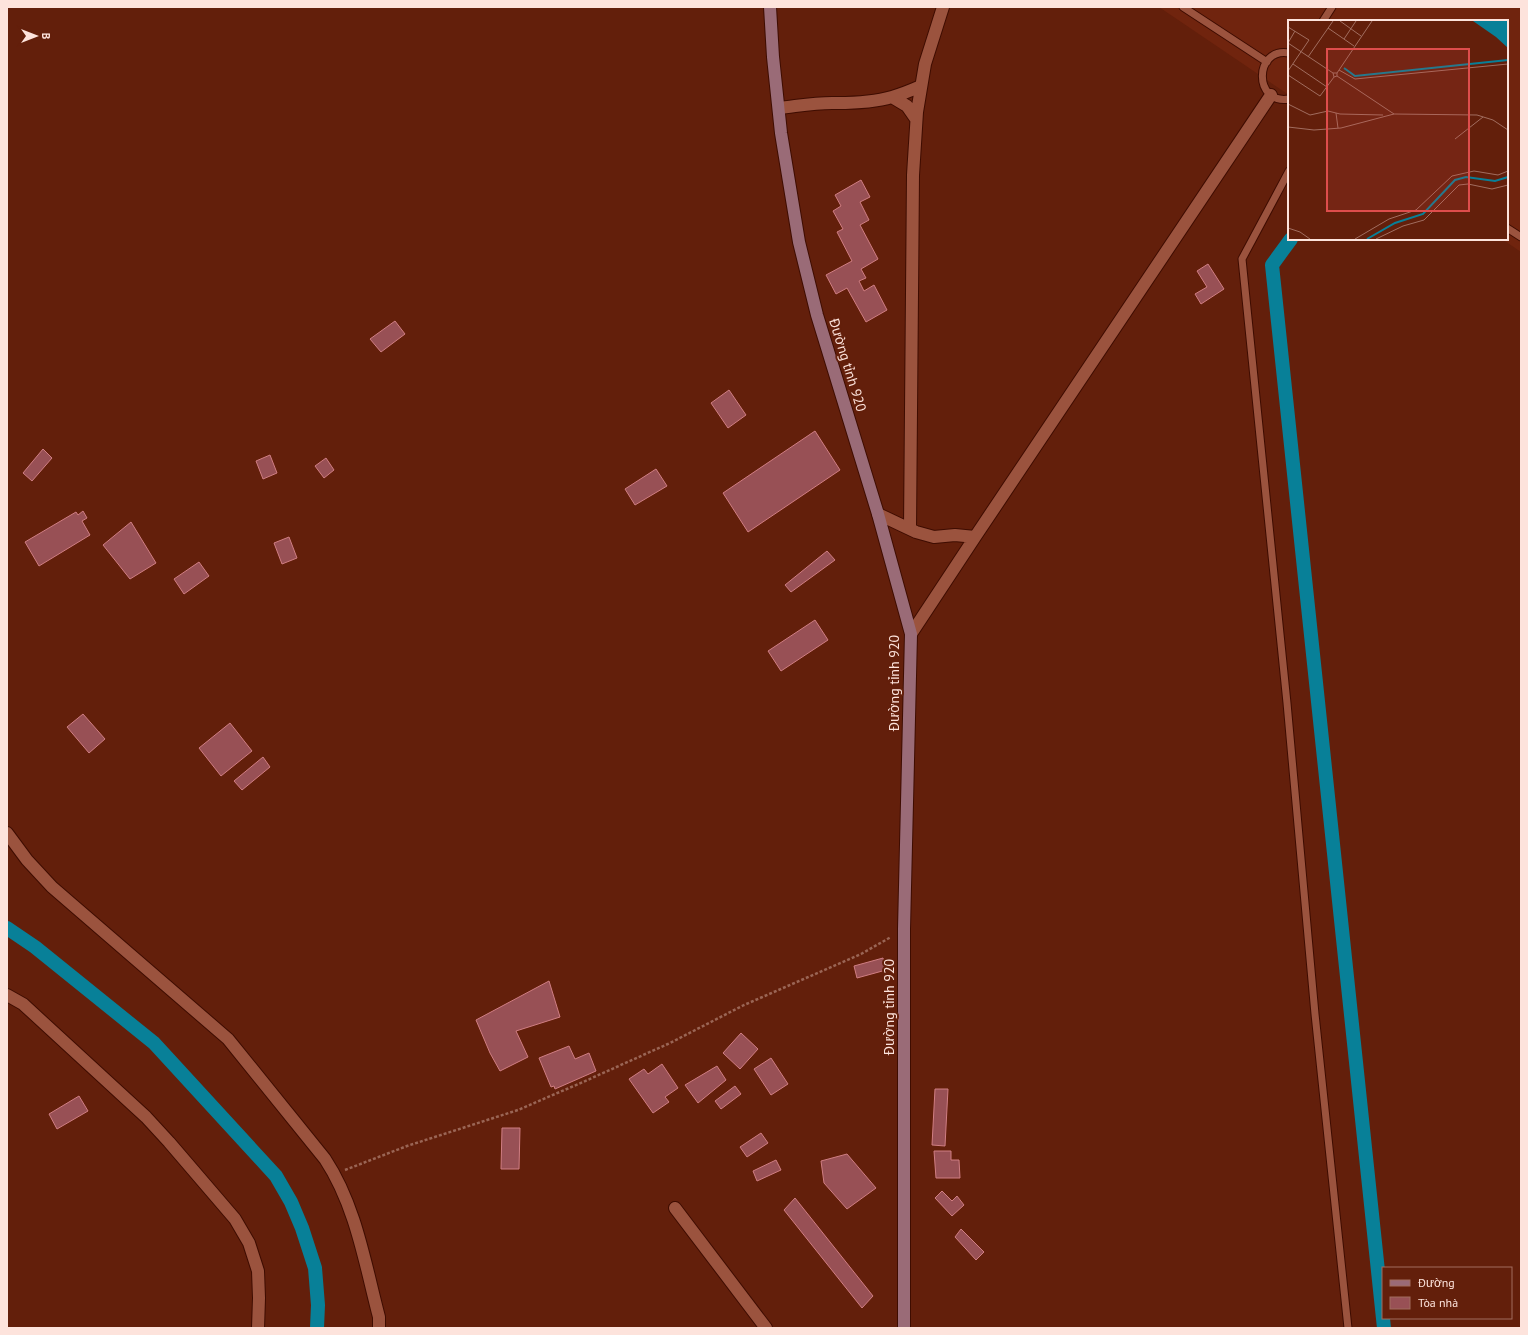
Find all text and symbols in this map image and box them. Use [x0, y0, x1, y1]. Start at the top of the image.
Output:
north arrow [16, 16, 56, 56]
inset map [1288, 20, 1508, 240]
text: B [39, 33, 53, 40]
street label: Đường tỉnh 920 [825, 315, 871, 414]
street label: Đường tỉnh 920 [885, 634, 903, 732]
street label: Đường tỉnh 920 [880, 958, 898, 1056]
legend [1382, 1267, 1512, 1319]
text: Đường [1417, 1275, 1455, 1290]
text: Tòa nhà [1418, 1295, 1458, 1310]

